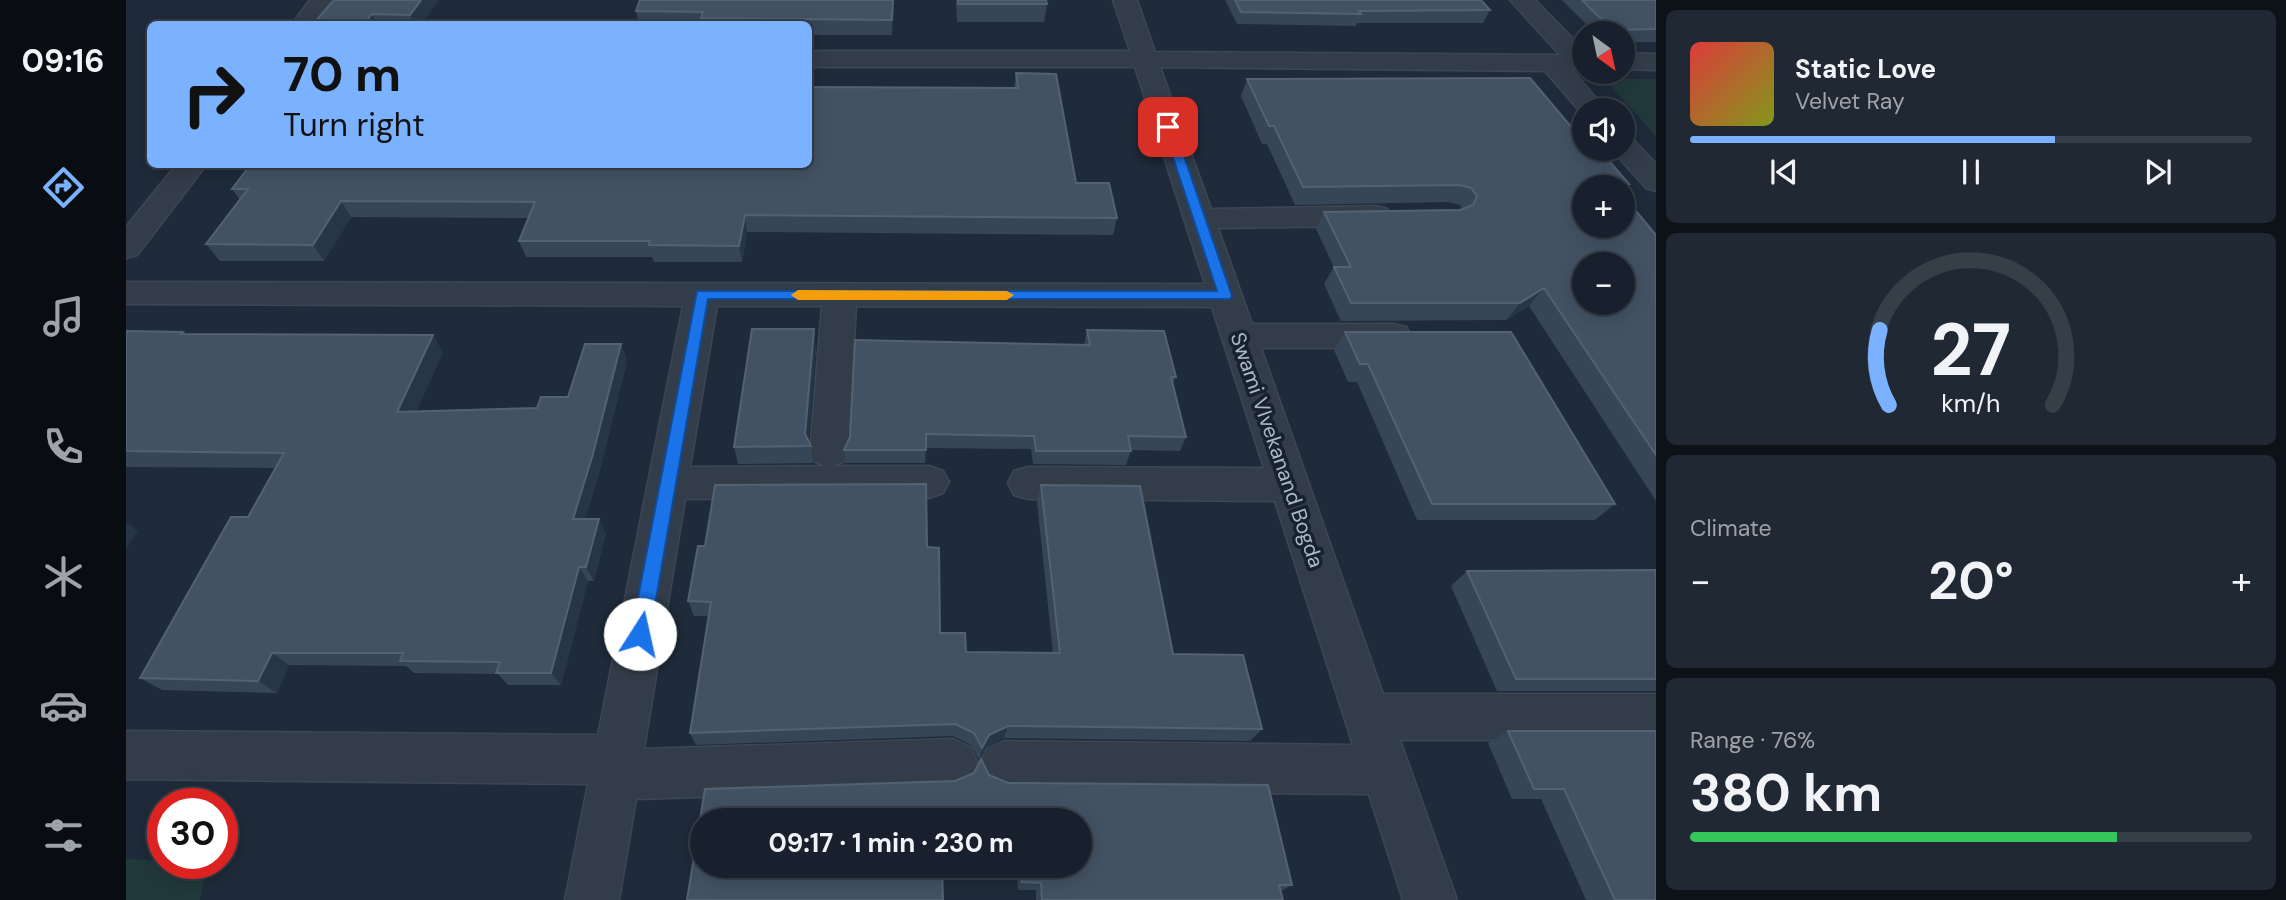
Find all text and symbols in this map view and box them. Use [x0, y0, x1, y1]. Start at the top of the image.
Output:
north arrow [1572, 21, 1634, 84]
map controls [1572, 21, 1635, 315]
text: 09:16 [22, 40, 104, 82]
text: 70 m [283, 42, 401, 106]
icon: right [168, 49, 259, 140]
text: Static Love [1795, 52, 1936, 86]
text: Velvet Ray [1795, 86, 1905, 116]
pin [1138, 97, 1198, 157]
button: sound [1572, 98, 1635, 161]
text: Turn right [283, 104, 425, 146]
icon: arrive [1149, 108, 1187, 146]
icon: previous [1765, 153, 1803, 191]
icon: pause [1952, 153, 1990, 191]
icon: next [2139, 153, 2177, 191]
icon: directions [39, 163, 88, 212]
button: + [1572, 175, 1635, 238]
button: − [1572, 252, 1635, 315]
icon: music [39, 292, 88, 341]
text: 27 [1931, 303, 2011, 398]
street label: Swami VIvekanand Bogda [1224, 329, 1330, 571]
text: km/h [1941, 387, 2001, 420]
icon: phone [39, 422, 88, 471]
text: Climate [1690, 513, 1772, 543]
text: 20° [1928, 547, 2014, 615]
icon: climate [39, 552, 88, 601]
text: − [1690, 556, 1711, 606]
text: + [2231, 556, 2252, 606]
position arrow [603, 597, 677, 671]
icon: car [39, 681, 88, 730]
text: Range · 76% [1690, 725, 1815, 755]
text: 380 km [1690, 759, 1882, 827]
speed limit sign: 30 [147, 788, 238, 879]
icon: filters [39, 811, 88, 860]
text: 09:17 · 1 min · 230 m [768, 826, 1014, 860]

